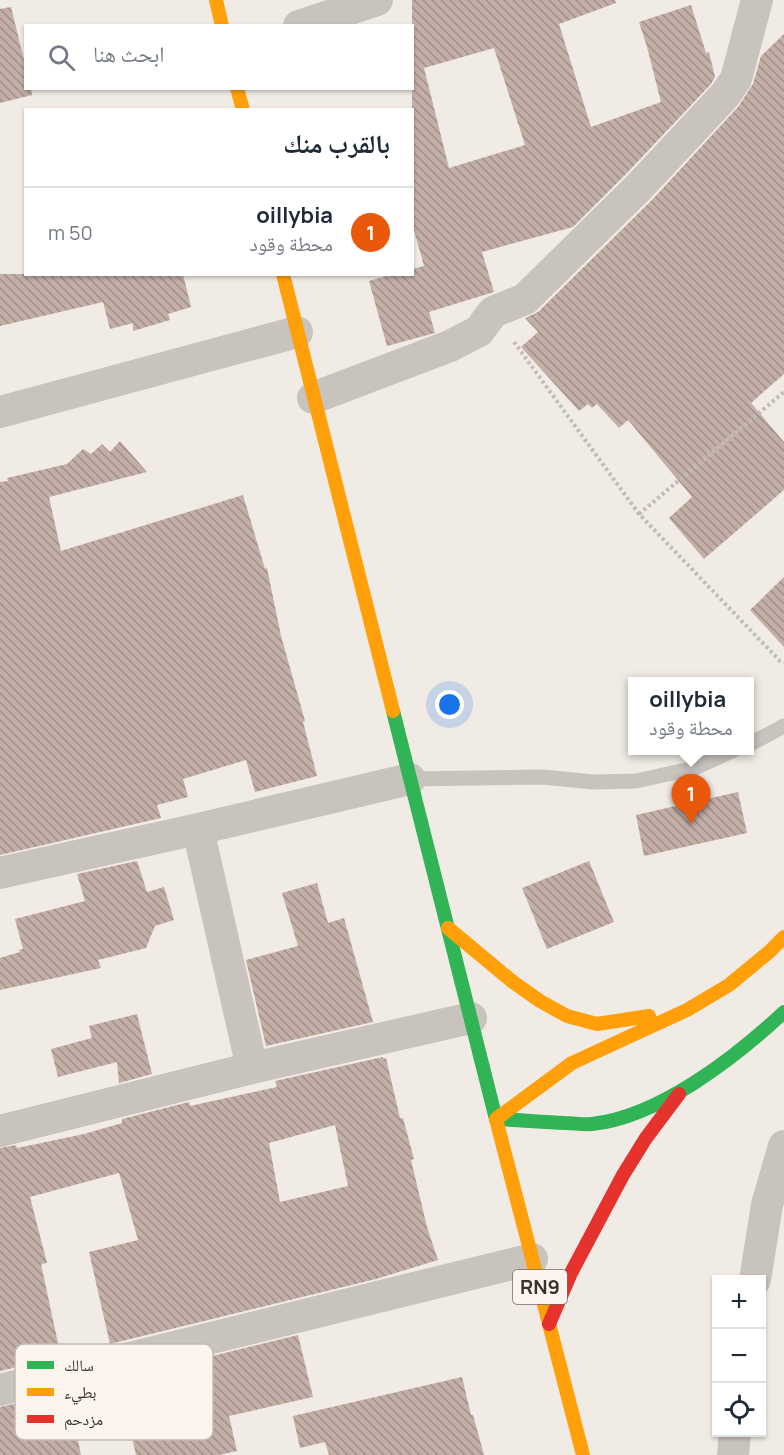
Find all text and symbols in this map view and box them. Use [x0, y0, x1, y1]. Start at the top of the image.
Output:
search box [24, 24, 414, 90]
text: ابحث هنا [93, 39, 164, 69]
icon: search [45, 41, 78, 74]
text: بالقرب منك [283, 125, 390, 161]
text: oillybia [256, 200, 333, 230]
text: 50 m [48, 219, 93, 246]
text: 1 [366, 219, 375, 246]
text: محطة وقود [250, 230, 333, 257]
popup [628, 677, 754, 755]
text: oillybia [649, 684, 726, 714]
your location [435, 690, 464, 719]
text: محطة وقود [649, 714, 733, 741]
pin: 1 [672, 774, 710, 824]
road number: RN9 [513, 1270, 567, 1304]
map controls [712, 1275, 766, 1437]
button: + [712, 1275, 766, 1329]
button: − [712, 1329, 766, 1383]
legend [15, 1344, 213, 1440]
text: سالك [64, 1354, 94, 1376]
text: بطيء [64, 1381, 96, 1405]
button: locate [712, 1383, 766, 1437]
text: مزدحم [64, 1408, 103, 1430]

